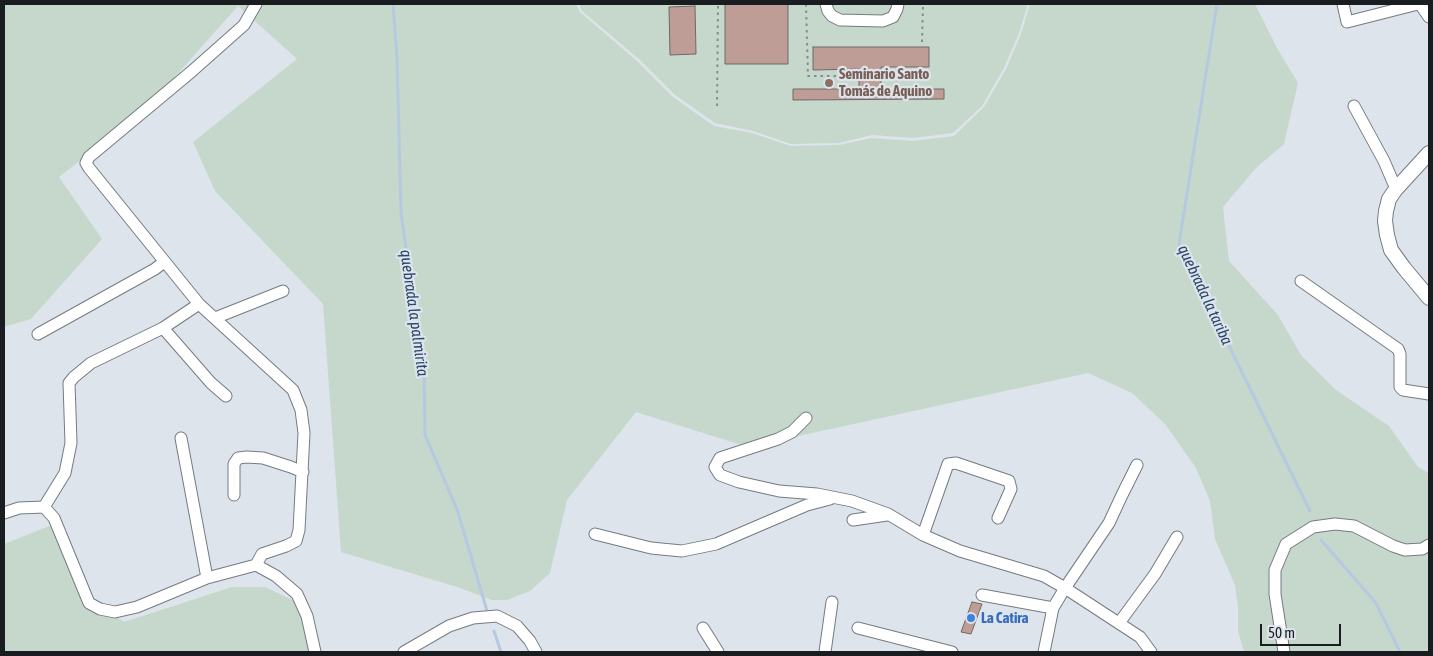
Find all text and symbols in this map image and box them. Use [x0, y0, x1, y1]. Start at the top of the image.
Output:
place label: Seminario Santo Tomás de Aquino [839, 65, 932, 100]
marker: Seminario Santo Tomás de Aquino [823, 77, 835, 89]
water label: quebrada la tariba [1173, 242, 1237, 348]
water label: quebrada la palmirita [396, 249, 432, 377]
place label: La Catira [981, 609, 1028, 627]
marker: La Catira [965, 612, 977, 624]
scale bar [1263, 614, 1344, 646]
text: 50 m [1268, 624, 1295, 641]

